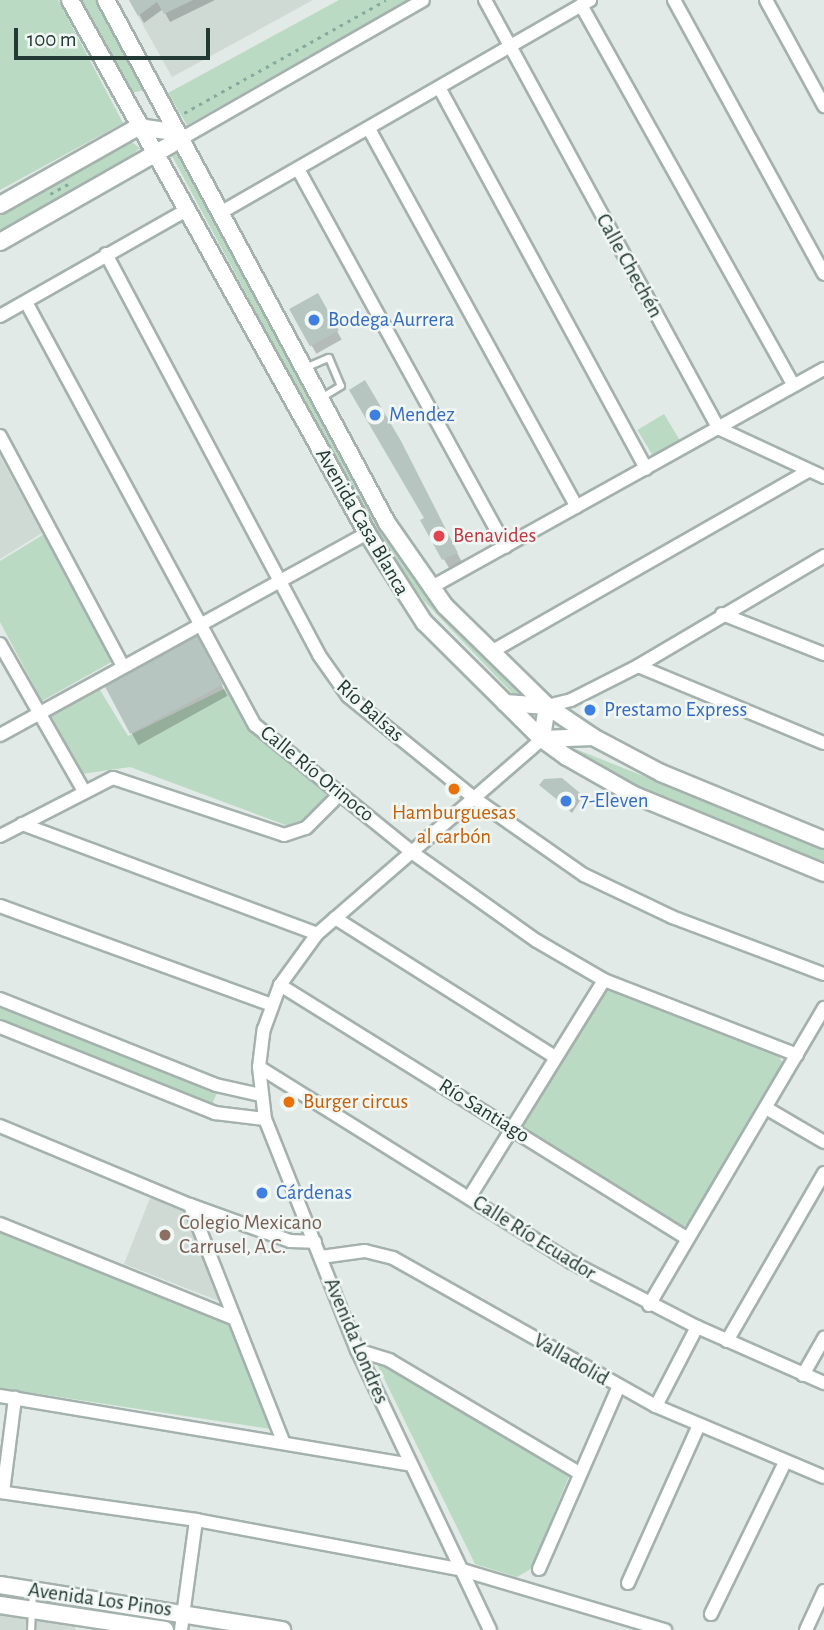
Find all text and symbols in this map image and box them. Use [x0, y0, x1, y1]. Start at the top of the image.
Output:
scale bar [18, 14, 214, 58]
text: 100 m [27, 29, 77, 50]
street label: Calle Chechén [590, 210, 668, 322]
place label: Bodega Aurrera [328, 307, 455, 333]
marker: Bodega Aurrera [306, 312, 322, 328]
place label: Mendez [389, 402, 455, 428]
marker: Mendez [367, 407, 383, 423]
street label: Avenida Casa Blanca [310, 444, 414, 600]
place label: Benavides [453, 523, 536, 549]
marker: Benavides [431, 528, 447, 544]
street label: Río Balsas [331, 674, 409, 748]
place label: Prestamo Express [604, 697, 747, 723]
marker: Prestamo Express [582, 702, 598, 718]
street label: Calle Río Orinoco [255, 720, 379, 828]
marker: Hamburguesas al carbón [446, 781, 462, 797]
place label: 7-Eleven [580, 788, 649, 814]
marker: 7-Eleven [558, 793, 574, 809]
place label: Hamburguesas al carbón [392, 800, 516, 850]
street label: Río Santiago [434, 1073, 534, 1149]
place label: Burger circus [303, 1089, 408, 1115]
marker: Burger circus [281, 1094, 297, 1110]
place label: Cárdenas [276, 1180, 352, 1206]
marker: Cárdenas [254, 1185, 270, 1201]
street label: Calle Río Ecuador [468, 1190, 600, 1286]
place label: Colegio Mexicano Carrusel, A.C. [179, 1210, 322, 1260]
marker: Colegio Mexicano Carrusel, A.C. [157, 1227, 173, 1243]
street label: Avenida Londres [318, 1274, 394, 1408]
street label: Valladolid [529, 1328, 613, 1392]
street label: Avenida Los Pinos [27, 1577, 173, 1623]

